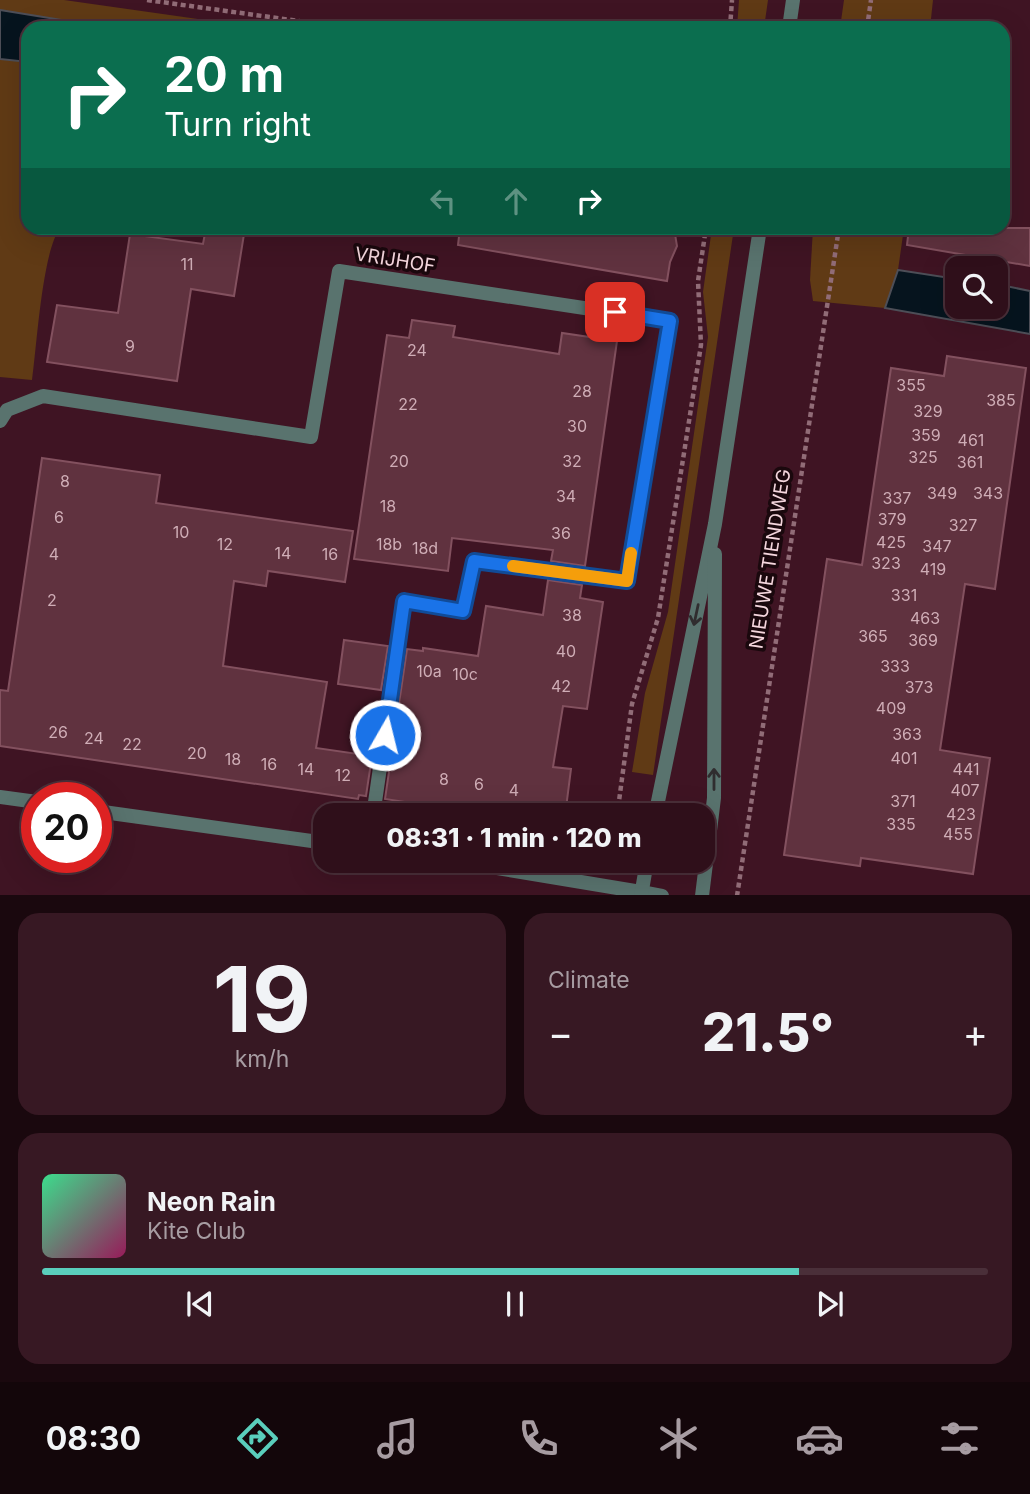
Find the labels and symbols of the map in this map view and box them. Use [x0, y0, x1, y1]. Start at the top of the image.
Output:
street label: VRIJHOF [353, 242, 437, 278]
house number: 11 [180, 254, 194, 274]
pin [585, 282, 645, 342]
house number: 9 [125, 336, 135, 356]
house number: 24 [407, 340, 427, 360]
house number: 355 [896, 375, 926, 395]
house number: 28 [572, 381, 592, 401]
house number: 385 [986, 390, 1016, 410]
house number: 22 [398, 394, 418, 414]
house number: 329 [913, 401, 943, 421]
house number: 30 [567, 416, 587, 436]
house number: 359 [911, 425, 941, 445]
house number: 461 [958, 430, 984, 450]
house number: 325 [908, 447, 938, 467]
house number: 20 [389, 451, 409, 471]
house number: 32 [562, 451, 582, 471]
house number: 361 [957, 452, 983, 472]
street label: NIEUWE TIENDWEG [744, 468, 796, 650]
house number: 8 [60, 471, 70, 491]
house number: 349 [927, 483, 957, 503]
house number: 343 [973, 483, 1003, 503]
house number: 34 [556, 486, 576, 506]
house number: 337 [883, 488, 911, 508]
house number: 18 [380, 496, 396, 516]
house number: 6 [54, 507, 64, 527]
house number: 379 [878, 509, 906, 529]
house number: 327 [949, 515, 977, 535]
house number: 10 [173, 522, 189, 542]
house number: 36 [551, 523, 571, 543]
house number: 425 [876, 532, 906, 552]
house number: 12 [217, 534, 233, 554]
house number: 18b [376, 534, 402, 554]
house number: 347 [922, 536, 952, 556]
house number: 18d [412, 538, 438, 558]
house number: 14 [275, 543, 291, 563]
house number: 4 [49, 544, 59, 564]
house number: 16 [322, 544, 338, 564]
house number: 323 [871, 553, 901, 573]
house number: 419 [920, 559, 946, 579]
house number: 331 [891, 585, 917, 605]
house number: 2 [47, 590, 57, 610]
one-way arrow [689, 603, 703, 626]
house number: 38 [562, 605, 582, 625]
house number: 463 [910, 608, 940, 628]
house number: 365 [858, 626, 888, 646]
house number: 369 [908, 630, 938, 650]
house number: 40 [556, 641, 576, 661]
house number: 333 [880, 656, 910, 676]
house number: 10a [416, 661, 442, 681]
house number: 10c [452, 664, 478, 684]
house number: 42 [551, 676, 571, 696]
house number: 373 [905, 677, 933, 697]
position arrow [348, 698, 422, 772]
house number: 409 [876, 698, 906, 718]
house number: 26 [48, 722, 68, 742]
house number: 363 [892, 724, 922, 744]
house number: 24 [84, 728, 104, 748]
house number: 22 [122, 734, 142, 754]
house number: 20 [187, 743, 207, 763]
house number: 401 [891, 748, 917, 768]
house number: 18 [225, 749, 241, 769]
house number: 16 [261, 754, 277, 774]
house number: 14 [298, 759, 314, 779]
house number: 441 [953, 759, 979, 779]
house number: 12 [335, 765, 351, 785]
one-way arrow [707, 768, 721, 791]
house number: 8 [439, 769, 449, 789]
house number: 6 [474, 774, 484, 794]
house number: 4 [509, 780, 519, 800]
house number: 407 [950, 780, 980, 800]
speed limit sign: 20 [21, 782, 112, 873]
house number: 371 [890, 791, 916, 811]
house number: 423 [946, 804, 976, 824]
house number: 335 [886, 814, 916, 834]
house number: 455 [943, 824, 973, 844]

